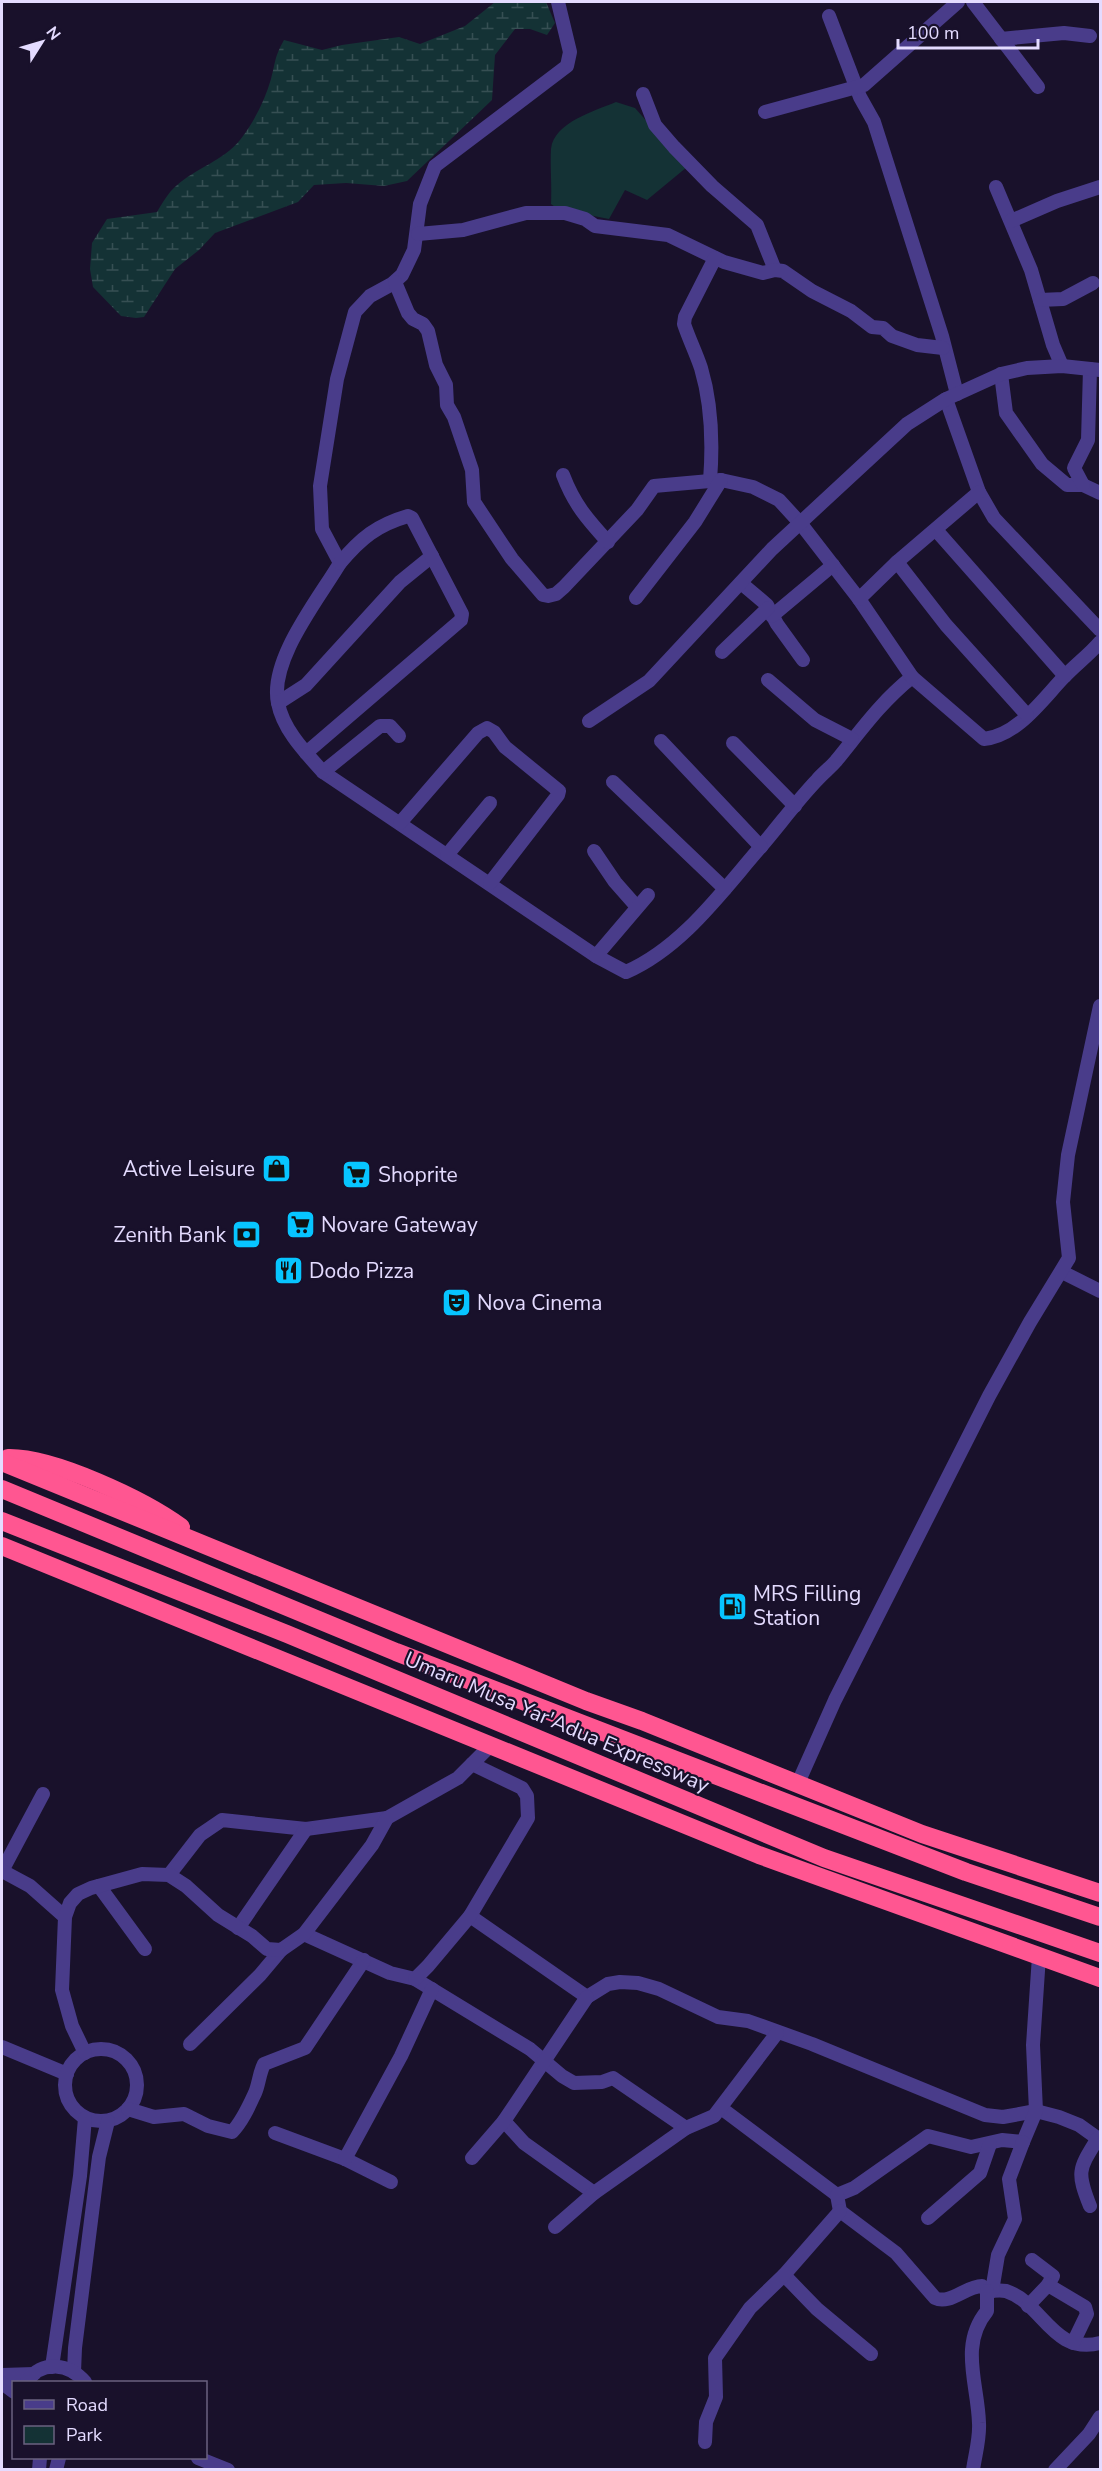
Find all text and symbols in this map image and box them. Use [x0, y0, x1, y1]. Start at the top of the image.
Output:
north arrow [12, 12, 72, 72]
scale bar [898, 12, 1038, 50]
text: 100 m [907, 21, 959, 45]
text: N [41, 22, 66, 45]
shop icon: Active Leisure [260, 1153, 292, 1185]
place label: Active Leisure [123, 1155, 255, 1183]
supermarket icon: Shoprite [341, 1159, 373, 1191]
place label: Shoprite [378, 1161, 458, 1189]
supermarket icon: Novare Gateway [284, 1209, 316, 1241]
place label: Novare Gateway [321, 1211, 478, 1239]
bank icon: Zenith Bank [231, 1219, 263, 1251]
place label: Zenith Bank [114, 1221, 226, 1249]
restaurant icon: Dodo Pizza [272, 1255, 304, 1287]
place label: Dodo Pizza [309, 1257, 414, 1285]
theatre icon: Nova Cinema [440, 1287, 472, 1319]
place label: Nova Cinema [477, 1289, 602, 1317]
place label: MRS Filling Station [753, 1580, 861, 1632]
fuel station icon: MRS Filling Station [716, 1590, 748, 1622]
street label: Umaru Musa Yar'Adua Expressway [400, 1645, 714, 1799]
legend [12, 2381, 207, 2459]
text: Road [66, 2393, 108, 2417]
text: Park [66, 2423, 103, 2447]

